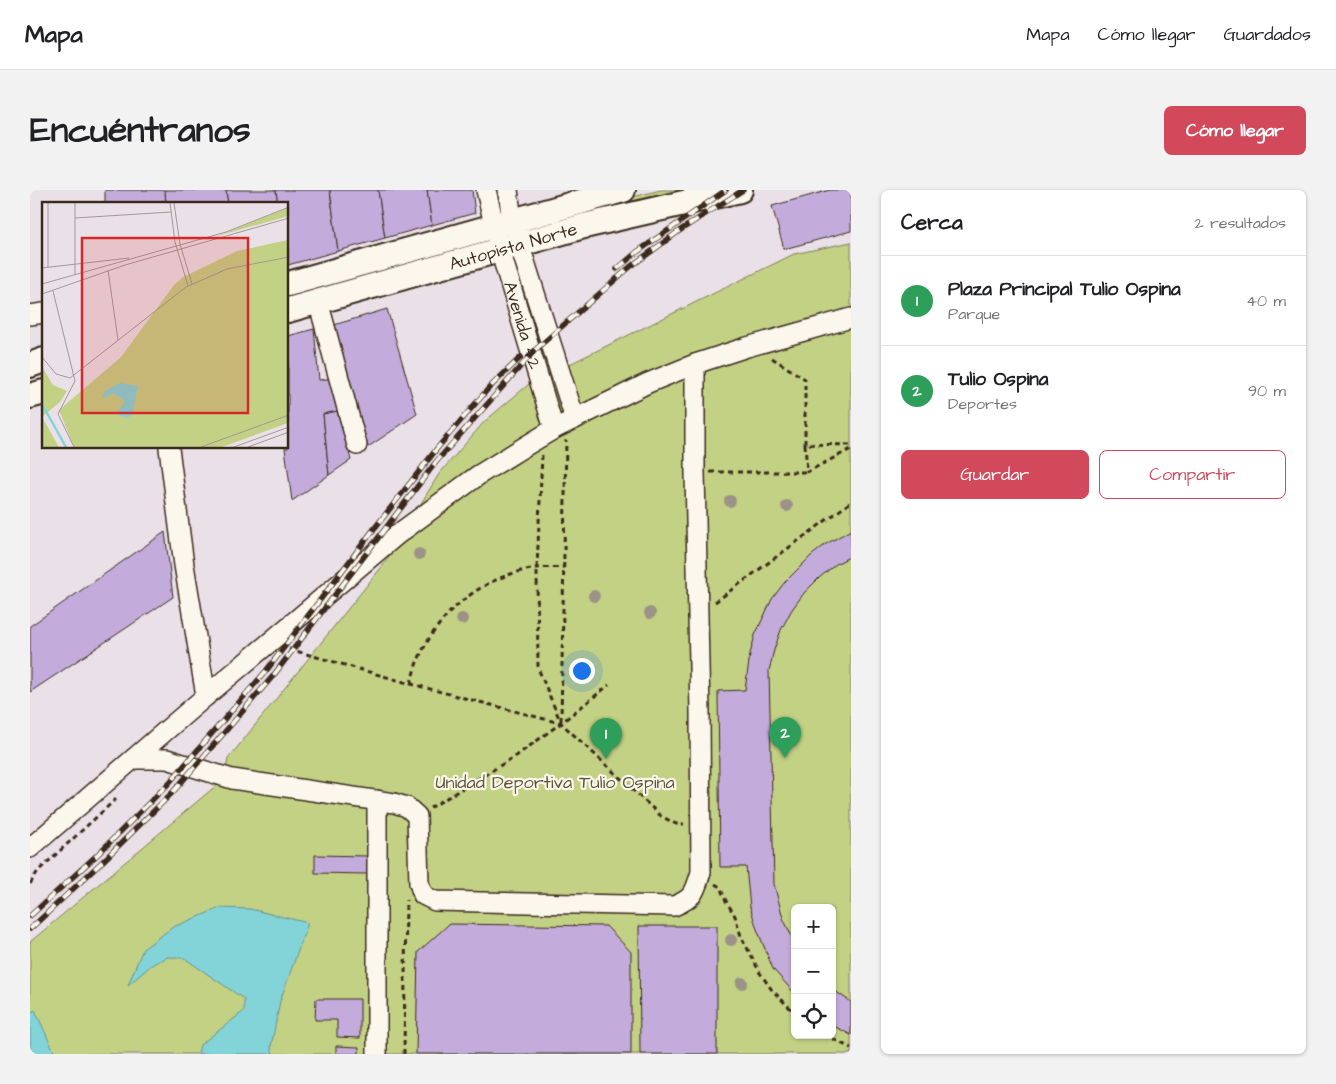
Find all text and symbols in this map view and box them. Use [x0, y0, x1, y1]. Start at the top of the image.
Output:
text: Mapa [25, 18, 83, 52]
text: Mapa [1026, 22, 1070, 47]
text: Cómo llegar [1098, 22, 1196, 47]
text: Guardados [1224, 22, 1311, 47]
text: Encuéntranos [30, 106, 251, 155]
button: Cómo llegar [1164, 106, 1306, 155]
inset map [42, 202, 289, 449]
text: Cerca [901, 208, 963, 237]
text: 2 resultados [1194, 212, 1286, 234]
street label: Autopista Norte [446, 216, 580, 276]
text: Plaza Principal Tulio Ospina [948, 276, 1181, 303]
street label: Avenida 42 [498, 278, 548, 373]
text: 1 [916, 290, 918, 312]
text: 40 m [1246, 290, 1286, 312]
text: Parque [948, 303, 1000, 325]
text: Tulio Ospina [948, 366, 1049, 393]
text: 2 [912, 380, 922, 402]
text: 90 m [1248, 380, 1286, 402]
text: Deportes [948, 393, 1017, 415]
button: Guardar [901, 450, 1089, 499]
button: Compartir [1099, 450, 1286, 499]
your location [569, 658, 595, 684]
pin: 2 [769, 717, 801, 758]
pin: 1 [590, 718, 622, 759]
park label: Unidad Deportiva Tulio Ospina [435, 770, 675, 795]
map controls [791, 904, 836, 1039]
button: + [791, 904, 836, 949]
button: − [791, 949, 836, 994]
button: locate [791, 994, 836, 1039]

